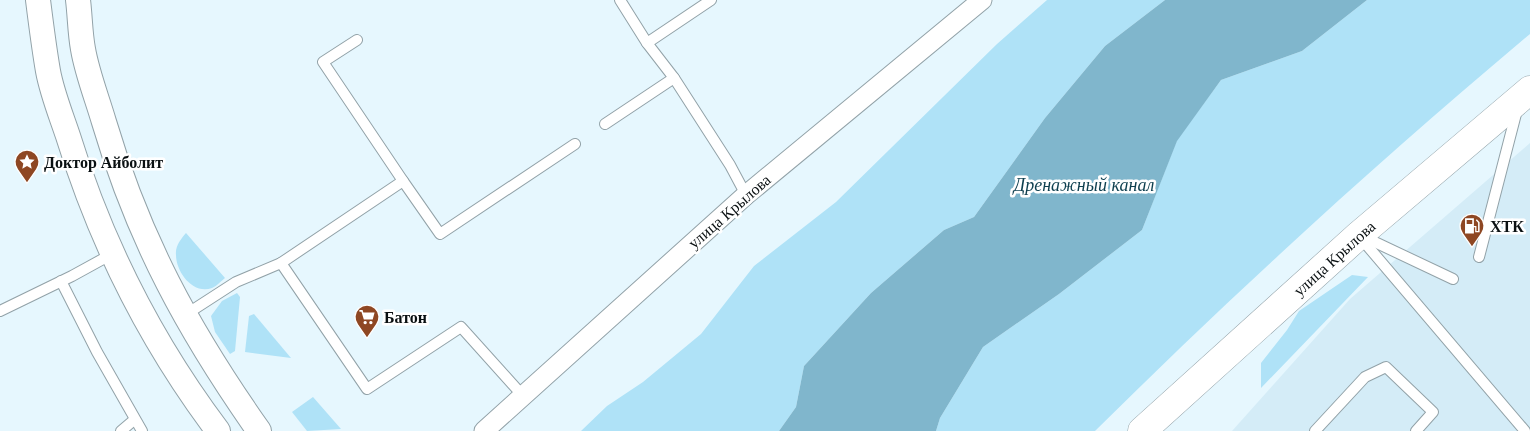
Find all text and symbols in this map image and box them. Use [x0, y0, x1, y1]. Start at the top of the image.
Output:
place icon: Доктор Айболит [14, 149, 40, 183]
place label: Доктор Айболит [44, 154, 163, 172]
street label: улица Крылова [685, 171, 775, 252]
water label: Дренажный канал [1012, 175, 1154, 195]
fuel station icon: ХТК [1459, 213, 1485, 247]
street label: улица Крылова [1290, 217, 1379, 300]
place label: ХТК [1490, 218, 1524, 235]
supermarket icon: Батон [354, 304, 380, 338]
place label: Батон [384, 309, 427, 326]

